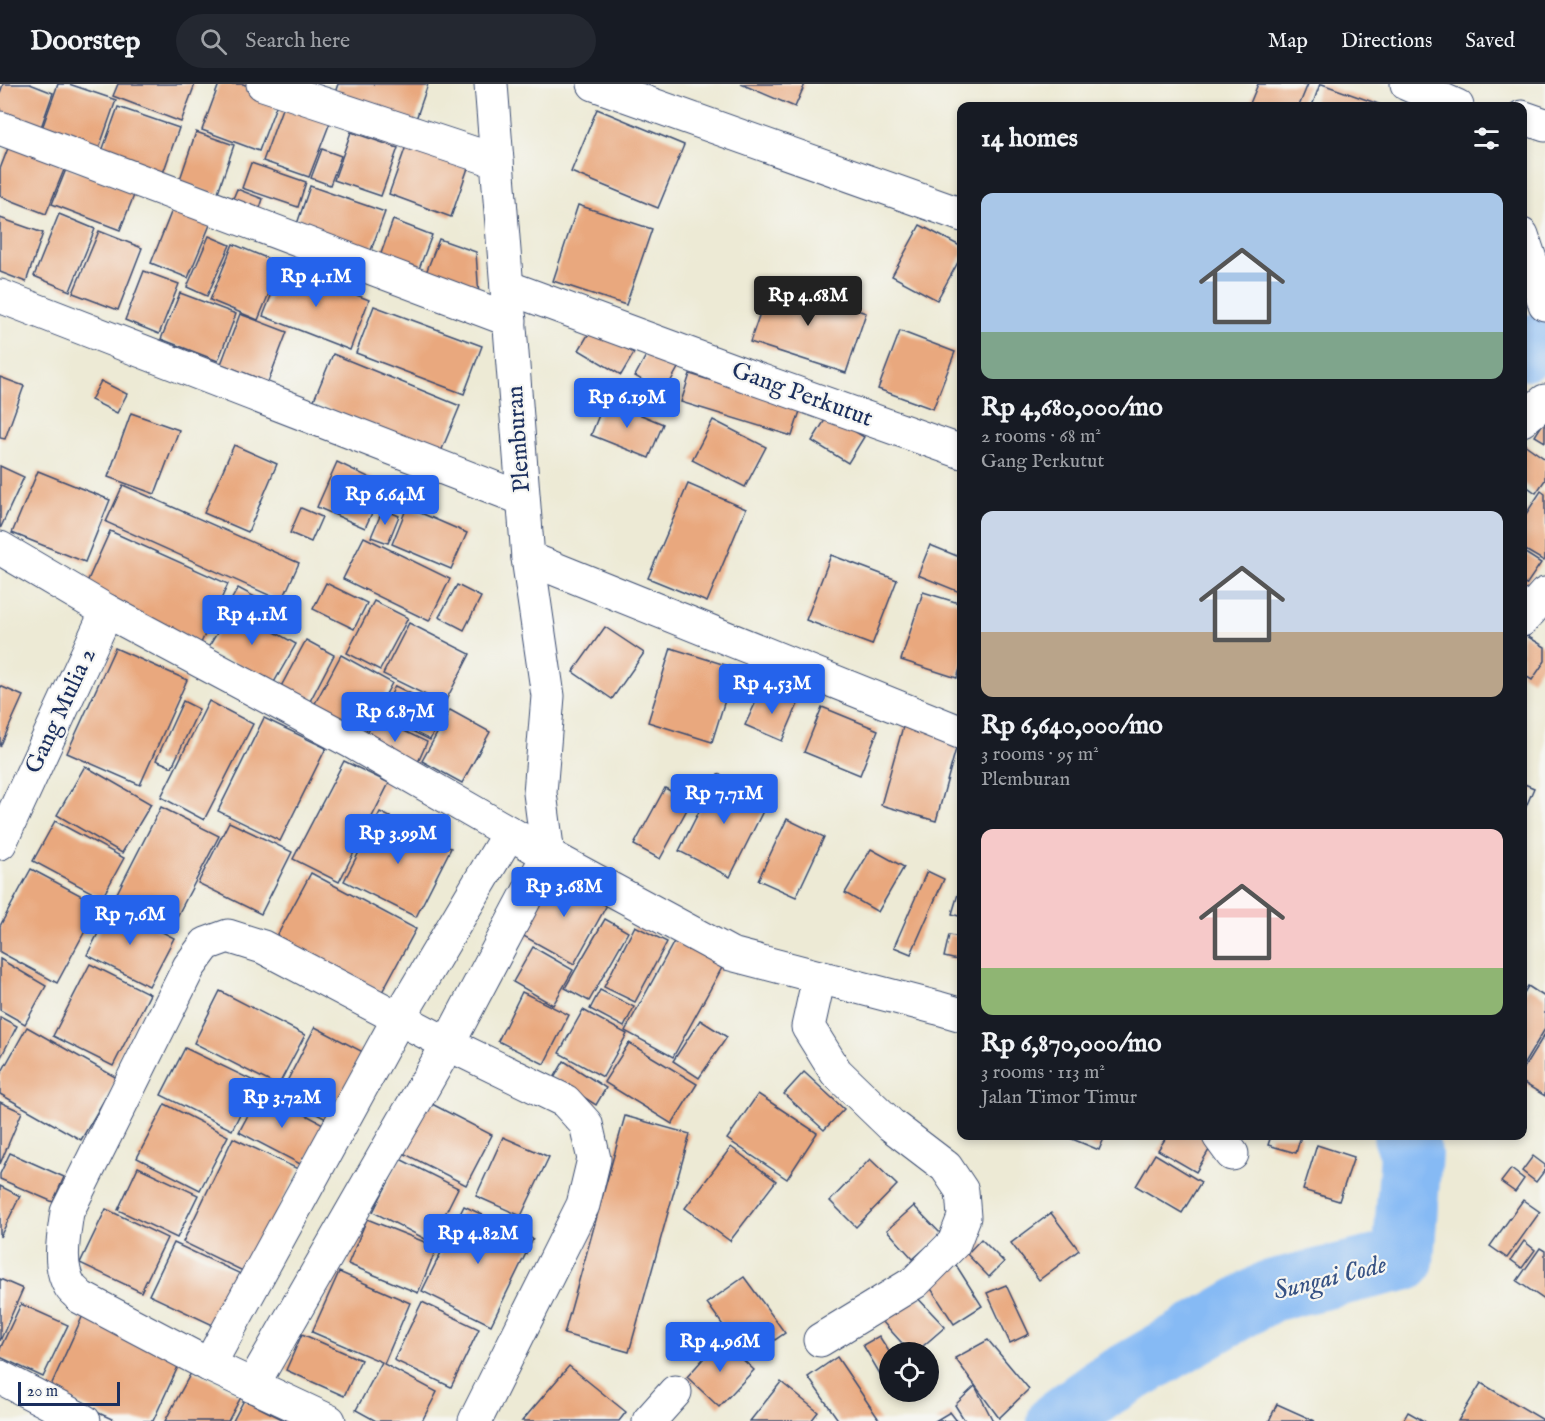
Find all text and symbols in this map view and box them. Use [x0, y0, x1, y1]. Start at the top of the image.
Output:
search box [176, 14, 596, 68]
text: Doorstep [30, 24, 140, 59]
icon: search [197, 25, 230, 58]
text: Search here [245, 27, 350, 55]
text: Map [1268, 28, 1308, 55]
text: Directions [1341, 28, 1432, 55]
text: Saved [1465, 28, 1515, 55]
text: 14 homes [981, 122, 1078, 155]
icon: filters [1470, 122, 1503, 155]
icon: home [1188, 232, 1296, 340]
pin: Rp 4.1M [261, 257, 371, 308]
text: Rp 4.1M [280, 264, 352, 289]
pin: Rp 4.68M [746, 276, 870, 327]
text: Rp 4.68M [768, 283, 848, 308]
street label: Gang Perkutut [727, 355, 877, 435]
pin: Rp 6.19M [565, 378, 689, 429]
street label: Plemburan [500, 384, 538, 493]
text: Rp 6.19M [588, 385, 666, 410]
text: Rp 4,680,000/mo [981, 391, 1163, 424]
text: 2 rooms · 68 m² [981, 424, 1101, 449]
text: Gang Perkutut [981, 449, 1104, 474]
pin: Rp 6.64M [323, 475, 447, 526]
text: Rp 6.64M [345, 482, 425, 507]
icon: home [1188, 550, 1296, 658]
pin: Rp 4.1M [197, 595, 307, 646]
text: Rp 4.1M [216, 602, 288, 627]
street label: Gang Mulia 2 [18, 643, 104, 779]
pin: Rp 4.53M [710, 664, 834, 715]
text: Rp 4.53M [733, 671, 811, 696]
pin: Rp 6.87M [333, 692, 457, 743]
text: Rp 6.87M [355, 699, 435, 724]
text: Rp 6,640,000/mo [981, 709, 1163, 742]
text: 3 rooms · 95 m² [981, 742, 1099, 767]
text: Plemburan [981, 767, 1070, 792]
pin: Rp 7.71M [662, 774, 786, 825]
text: Rp 7.71M [685, 781, 763, 806]
pin: Rp 3.99M [336, 814, 460, 865]
text: Rp 3.99M [359, 821, 437, 846]
pin: Rp 3.68M [502, 867, 626, 918]
icon: home [1188, 868, 1296, 976]
text: Rp 3.68M [525, 874, 603, 899]
pin: Rp 7.6M [75, 895, 185, 946]
text: Rp 7.6M [94, 902, 166, 927]
text: Rp 6,870,000/mo [981, 1027, 1162, 1060]
text: 3 rooms · 113 m² [981, 1060, 1105, 1085]
pin: Rp 3.72M [220, 1078, 344, 1129]
text: Rp 3.72M [243, 1085, 321, 1110]
text: Jalan Timor Timur [981, 1085, 1137, 1110]
pin: Rp 4.82M [416, 1214, 540, 1265]
text: Rp 4.82M [438, 1221, 518, 1246]
water label: Sungai Code [1270, 1248, 1390, 1309]
pin: Rp 4.96M [658, 1322, 782, 1373]
text: Rp 4.96M [680, 1329, 760, 1354]
map controls [879, 1342, 939, 1402]
button: locate [879, 1342, 939, 1402]
scale bar [18, 1379, 120, 1406]
text: 20 m [27, 1382, 58, 1402]

